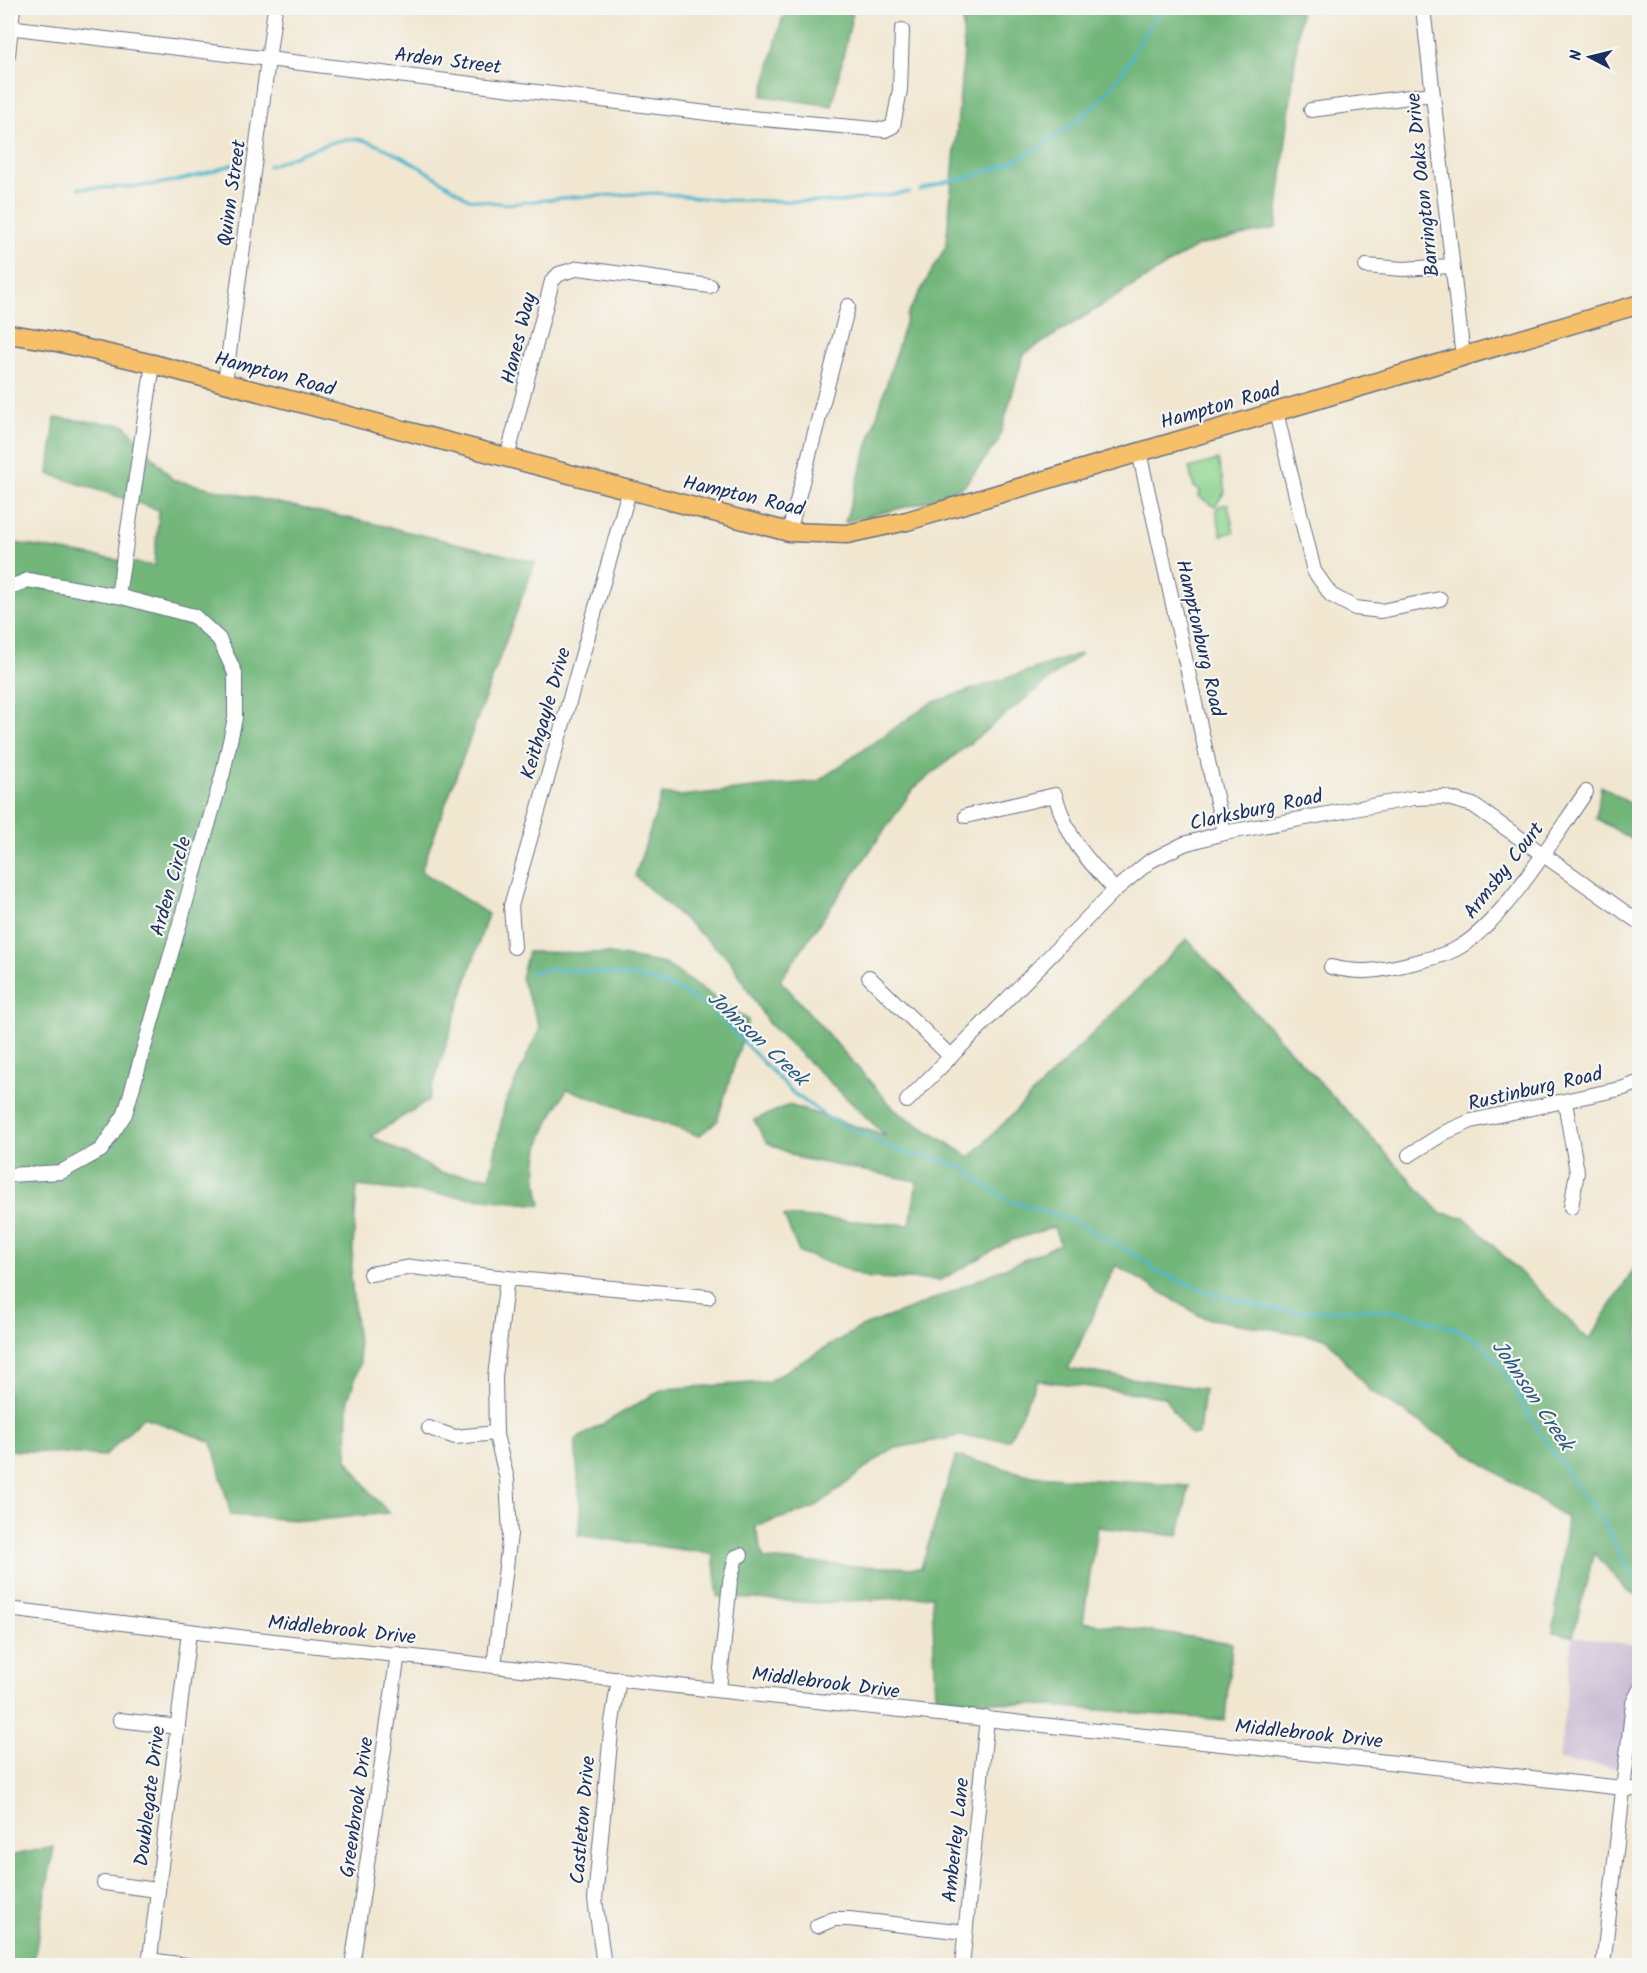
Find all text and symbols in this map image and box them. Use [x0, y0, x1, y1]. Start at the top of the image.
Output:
north arrow [1560, 27, 1620, 87]
street label: Arden Street [393, 40, 503, 84]
text: N [1564, 49, 1590, 62]
street label: Barrington Oaks Drive [1398, 91, 1450, 278]
street label: Quinn Street [210, 138, 256, 249]
street label: Hanes Way [493, 289, 547, 388]
street label: Hampton Road [211, 343, 339, 407]
street label: Hampton Road [1157, 374, 1285, 439]
street label: Hampton Road [680, 467, 808, 527]
street label: Hamptonburg Road [1165, 557, 1233, 721]
street label: Keithgayle Drive [513, 644, 581, 783]
street label: Clarksburg Road [1187, 781, 1327, 841]
street label: Armsby Court [1456, 815, 1553, 927]
street label: Arden Circle [142, 833, 201, 940]
water label: Johnson Creek [699, 983, 817, 1097]
street label: Rustinburg Road [1465, 1059, 1607, 1121]
water label: Johnson Creek [1482, 1333, 1583, 1461]
street label: Middlebrook Drive [266, 1607, 417, 1655]
street label: Middlebrook Drive [750, 1659, 902, 1709]
street label: Middlebrook Drive [1233, 1711, 1384, 1759]
street label: Doublegate Drive [126, 1724, 175, 1868]
street label: Greenbrook Drive [332, 1735, 384, 1880]
street label: Castleton Drive [562, 1755, 606, 1886]
street label: Amberley Lane [935, 1776, 979, 1904]

